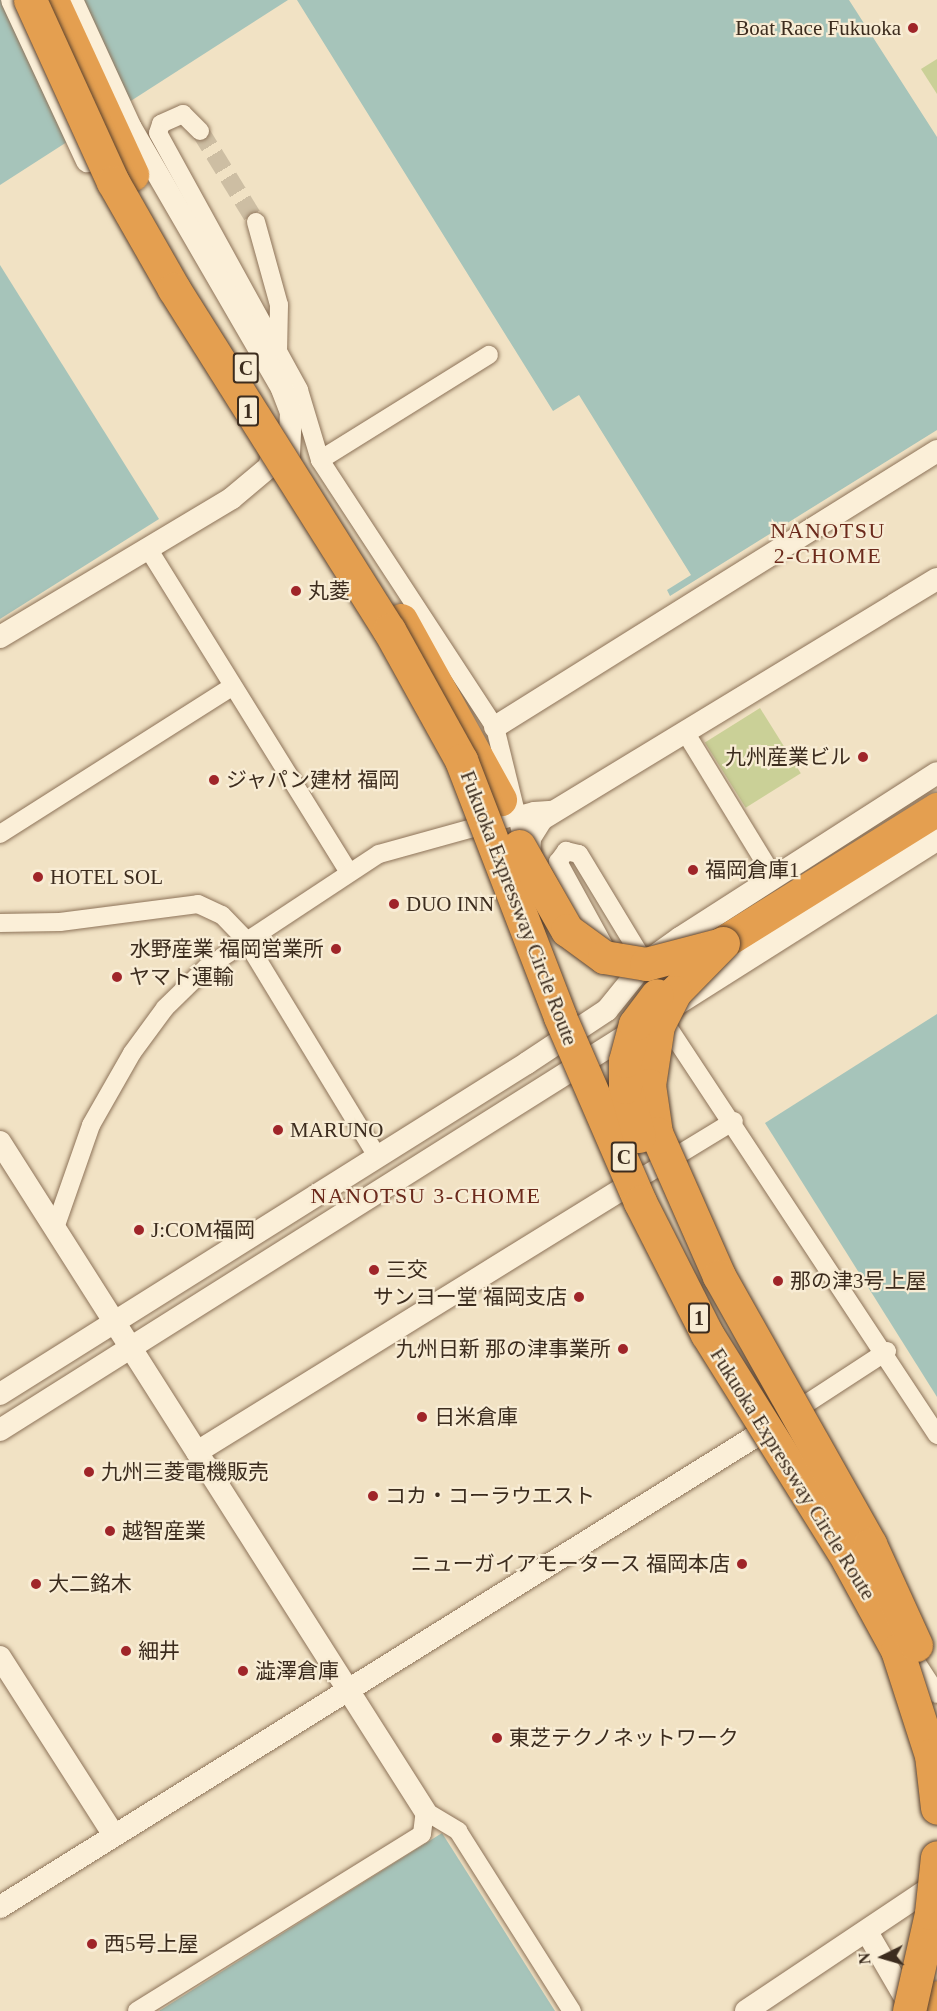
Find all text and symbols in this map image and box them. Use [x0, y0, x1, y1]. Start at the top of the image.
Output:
place label: Boat Race Fukuoka [735, 15, 901, 41]
marker: Boat Race Fukuoka [906, 21, 920, 35]
road number: C [232, 351, 260, 385]
road number: 1 [236, 394, 260, 428]
district label: NANOTSU 2-CHOME [770, 517, 886, 568]
place label: 丸菱 [308, 578, 350, 604]
marker: 丸菱 [289, 584, 303, 598]
place label: 九州産業ビル [725, 744, 851, 770]
marker: 九州産業ビル [856, 750, 870, 764]
place label: ジャパン建材 福岡 [226, 767, 399, 793]
street label: Fukuoka Expressway Circle Route [455, 767, 583, 1049]
marker: ジャパン建材 福岡 [207, 773, 221, 787]
place label: 福岡倉庫1 [705, 857, 799, 883]
marker: 福岡倉庫1 [686, 863, 700, 877]
place label: HOTEL SOL [50, 864, 164, 890]
marker: HOTEL SOL [31, 870, 45, 884]
place label: DUO INN [406, 891, 494, 917]
marker: DUO INN [387, 897, 401, 911]
place label: 水野産業 福岡営業所 [130, 936, 324, 962]
marker: 水野産業 福岡営業所 [329, 942, 343, 956]
place label: ヤマト運輸 [129, 964, 234, 990]
marker: ヤマト運輸 [110, 970, 124, 984]
place label: MARUNO [290, 1117, 383, 1143]
marker: MARUNO [271, 1123, 285, 1137]
road number: C [610, 1140, 638, 1174]
district label: NANOTSU 3-CHOME [311, 1183, 541, 1209]
place label: J:COM福岡 [151, 1217, 255, 1243]
marker: J:COM福岡 [132, 1223, 146, 1237]
place label: 三交 [386, 1257, 428, 1283]
marker: 三交 [367, 1263, 381, 1277]
place label: 那の津3号上屋 [790, 1268, 926, 1294]
marker: 那の津3号上屋 [771, 1274, 785, 1288]
place label: サンヨー堂 福岡支店 [373, 1284, 567, 1310]
marker: サンヨー堂 福岡支店 [572, 1290, 586, 1304]
road number: 1 [687, 1301, 711, 1335]
place label: 九州日新 那の津事業所 [396, 1336, 611, 1362]
marker: 九州日新 那の津事業所 [616, 1342, 630, 1356]
street label: Fukuoka Expressway Circle Route [705, 1343, 881, 1605]
place label: 日米倉庫 [434, 1404, 518, 1430]
marker: 日米倉庫 [415, 1410, 429, 1424]
place label: 九州三菱電機販売 [101, 1459, 269, 1485]
marker: 九州三菱電機販売 [82, 1465, 96, 1479]
place label: コカ・コーラウエスト [385, 1483, 595, 1509]
marker: コカ・コーラウエスト [366, 1489, 380, 1503]
place label: 越智産業 [122, 1518, 206, 1544]
marker: 越智産業 [103, 1524, 117, 1538]
place label: ニューガイアモータース 福岡本店 [410, 1551, 730, 1577]
marker: ニューガイアモータース 福岡本店 [735, 1557, 749, 1571]
place label: 大二銘木 [48, 1571, 132, 1597]
marker: 大二銘木 [29, 1577, 43, 1591]
place label: 細井 [138, 1638, 180, 1664]
marker: 細井 [119, 1644, 133, 1658]
place label: 澁澤倉庫 [255, 1658, 339, 1684]
marker: 澁澤倉庫 [236, 1664, 250, 1678]
place label: 東芝テクノネットワーク [509, 1725, 740, 1751]
marker: 東芝テクノネットワーク [490, 1731, 504, 1745]
north arrow [853, 1927, 913, 1987]
place label: 西5号上屋 [104, 1931, 198, 1957]
marker: 西5号上屋 [85, 1937, 99, 1951]
text: N [856, 1952, 874, 1965]

